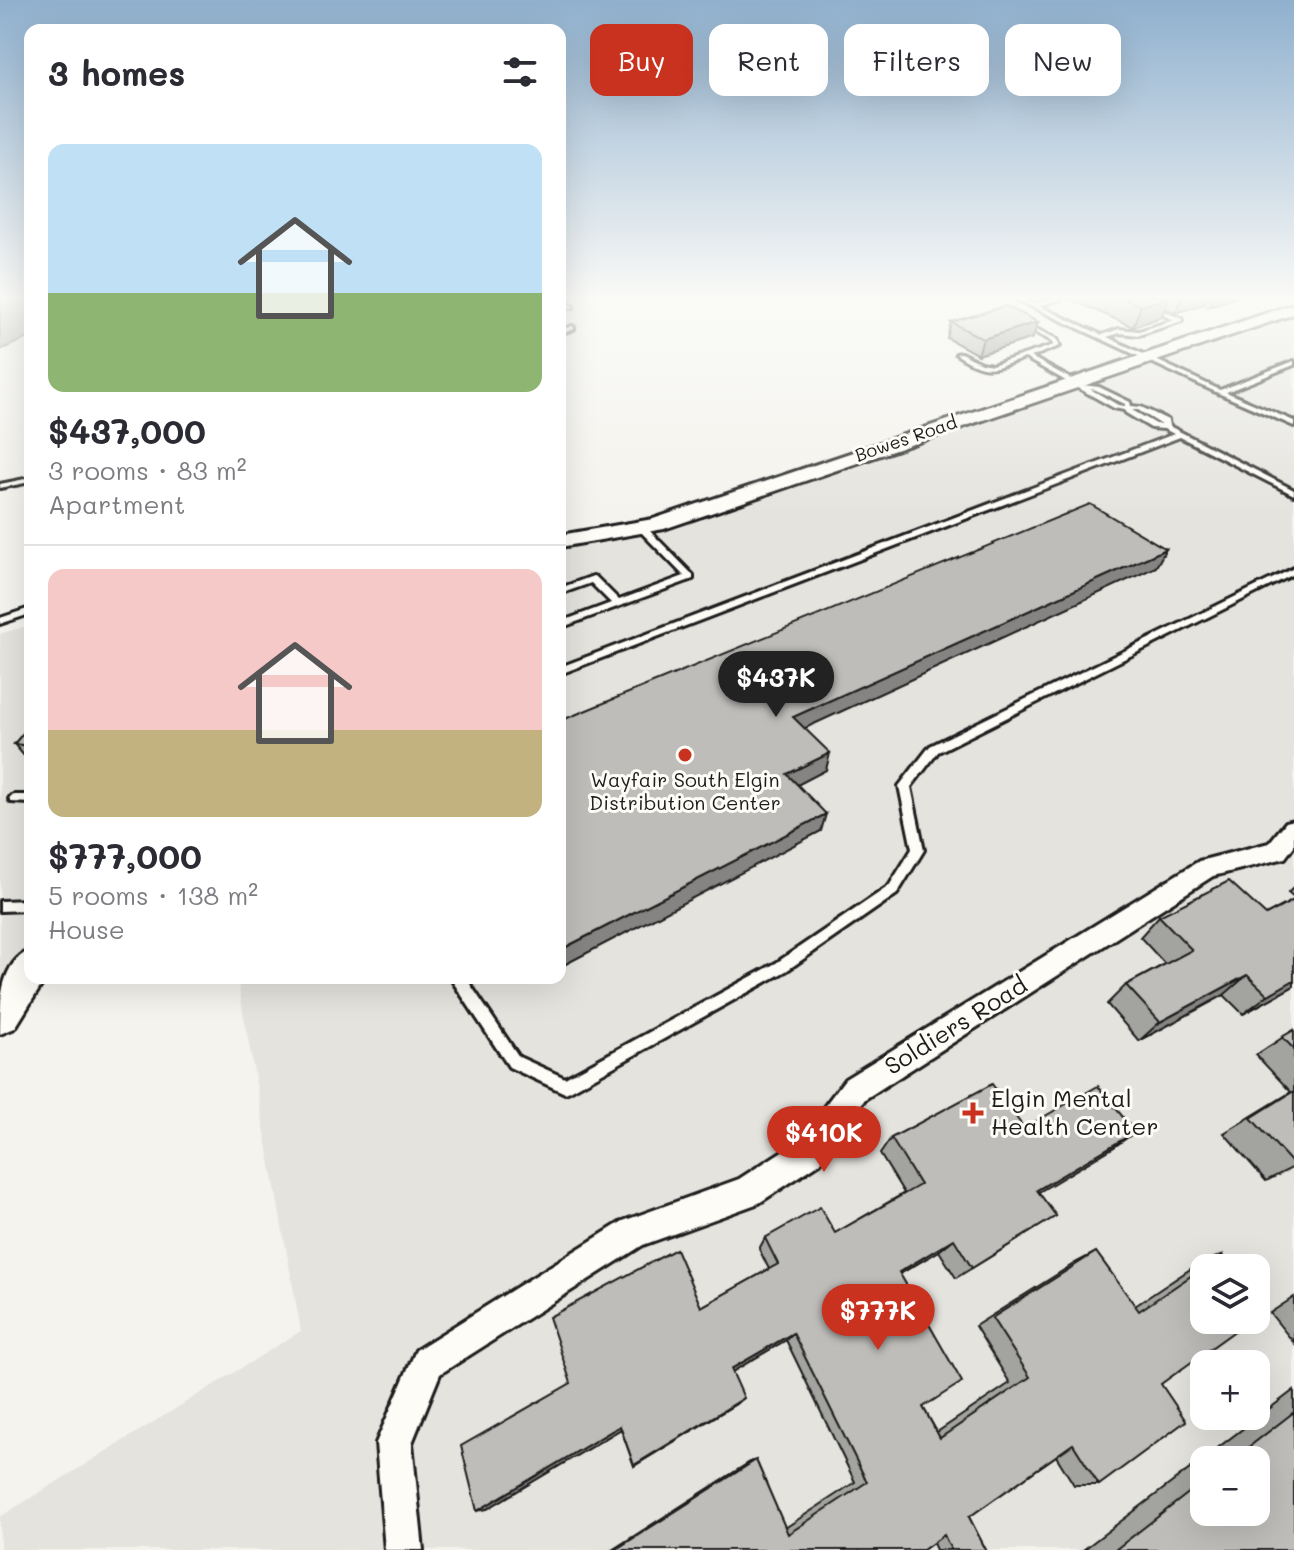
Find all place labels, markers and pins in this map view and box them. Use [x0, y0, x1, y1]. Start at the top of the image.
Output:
pin: $437K [720, 651, 832, 719]
marker: Wayfair South Elgin Distribution Center [676, 746, 694, 764]
place label: Wayfair South Elgin Distribution Center [589, 766, 781, 815]
place label: Elgin Mental Health Center [991, 1082, 1158, 1141]
marker: Elgin Mental Health Center [962, 1102, 984, 1124]
pin: $410K [768, 1106, 880, 1174]
pin: $777K [822, 1284, 934, 1352]

